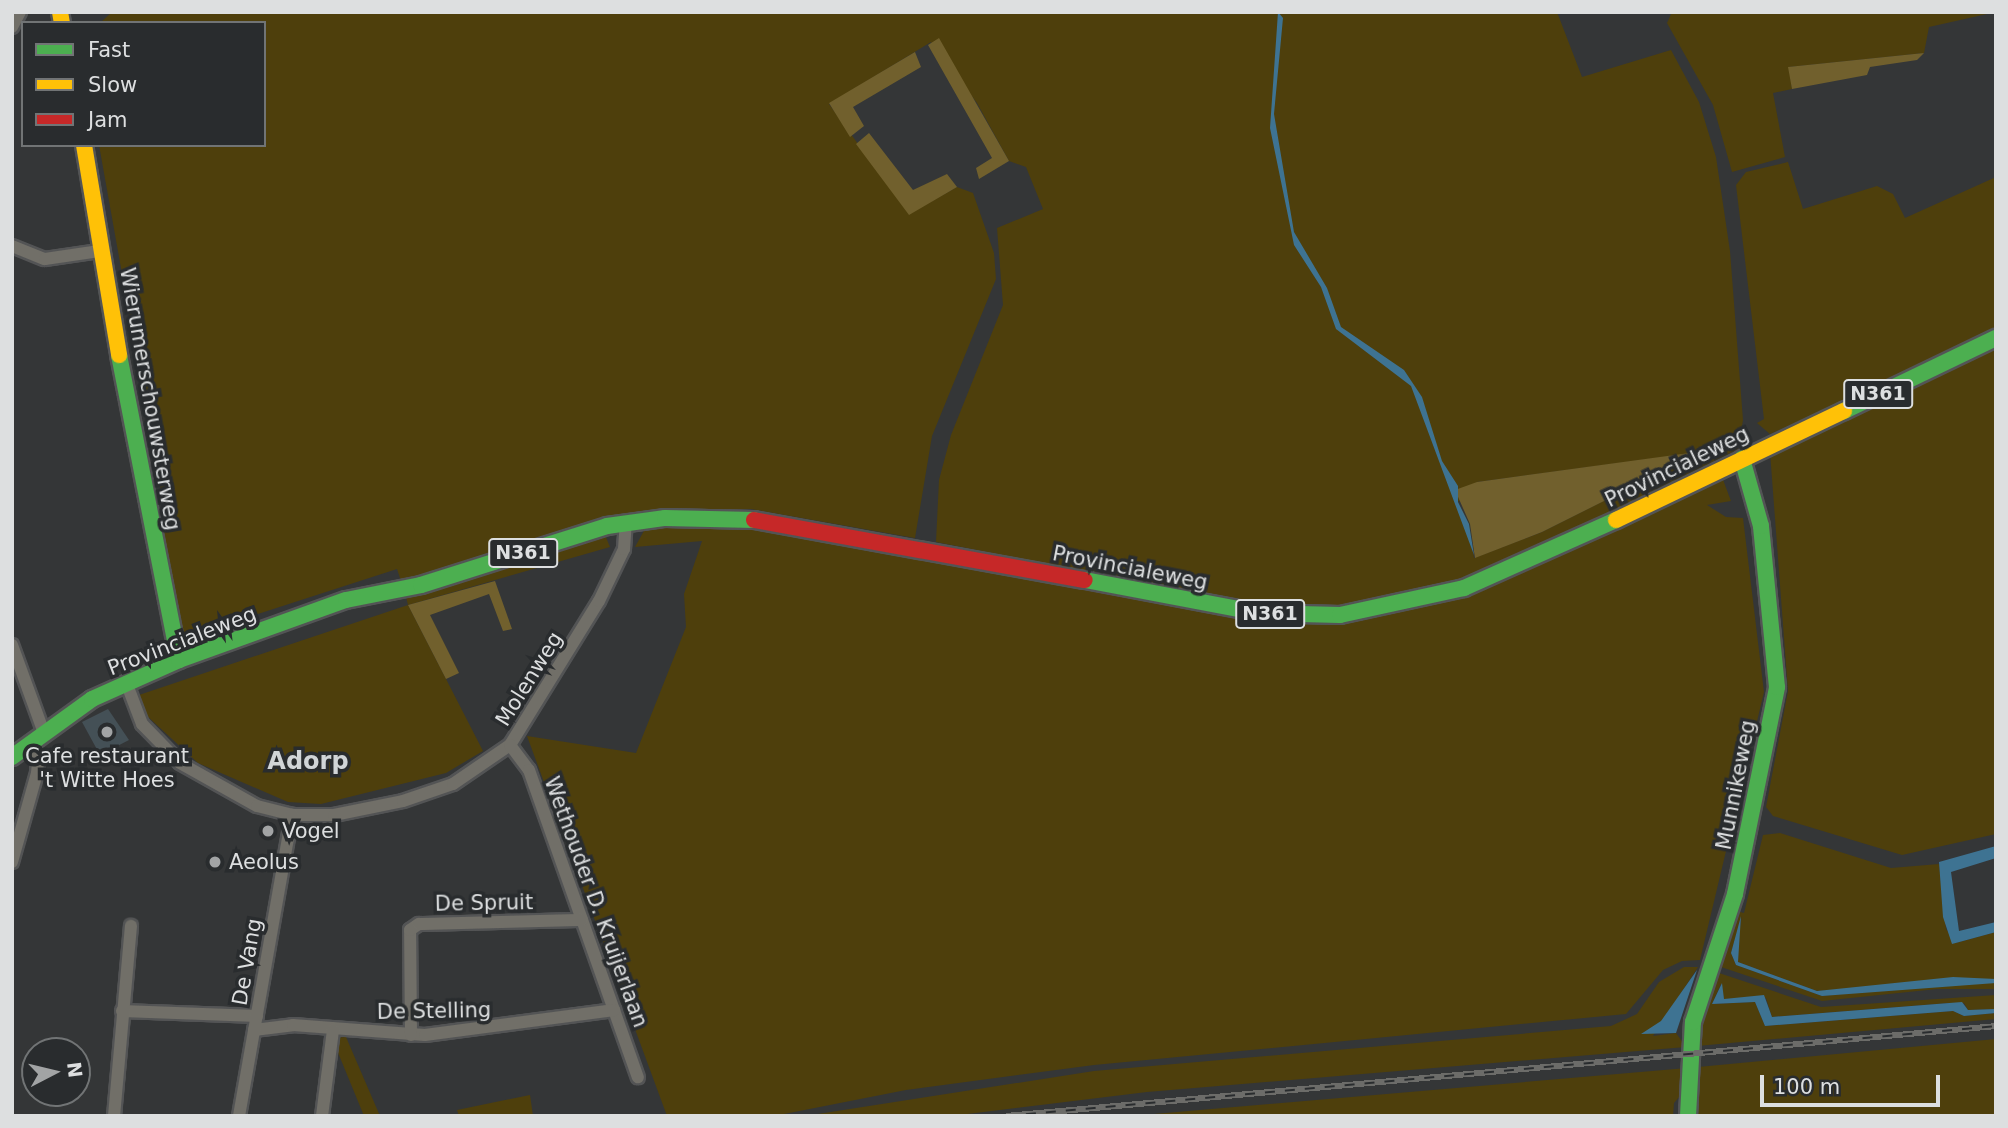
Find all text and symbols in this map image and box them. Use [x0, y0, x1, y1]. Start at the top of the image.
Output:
legend [21, 21, 266, 147]
text: Fast [88, 38, 130, 62]
text: Slow [88, 73, 137, 97]
text: Jam [88, 108, 128, 132]
street label: Wierumerschouwsterweg [114, 266, 186, 532]
road number: N361 [1843, 378, 1913, 410]
street label: Provincialeweg [1601, 421, 1753, 513]
road number: N361 [488, 538, 558, 568]
street label: Provincialeweg [1050, 541, 1210, 595]
road number: N361 [1235, 598, 1305, 629]
street label: Provincialeweg [104, 601, 260, 681]
street label: Molenweg [490, 627, 568, 731]
street label: Munnikeweg [1711, 718, 1761, 852]
marker: Cafe restaurant 't Witte Hoes [99, 724, 115, 740]
place label: Cafe restaurant 't Witte Hoes [25, 743, 189, 793]
district label: Adorp [267, 748, 349, 776]
street label: Wethouder D. Kruijerlaan [539, 773, 653, 1031]
place label: Vogel [282, 818, 340, 844]
marker: Vogel [260, 823, 276, 839]
place label: Aeolus [229, 849, 299, 875]
marker: Aeolus [207, 854, 223, 870]
street label: De Spruit [435, 890, 533, 916]
street label: De Vang [227, 916, 267, 1008]
street label: De Stelling [377, 997, 491, 1025]
north arrow [21, 1037, 91, 1107]
text: N [63, 1060, 87, 1079]
scale bar [1763, 1062, 1943, 1106]
text: 100 m [1773, 1075, 1840, 1099]

